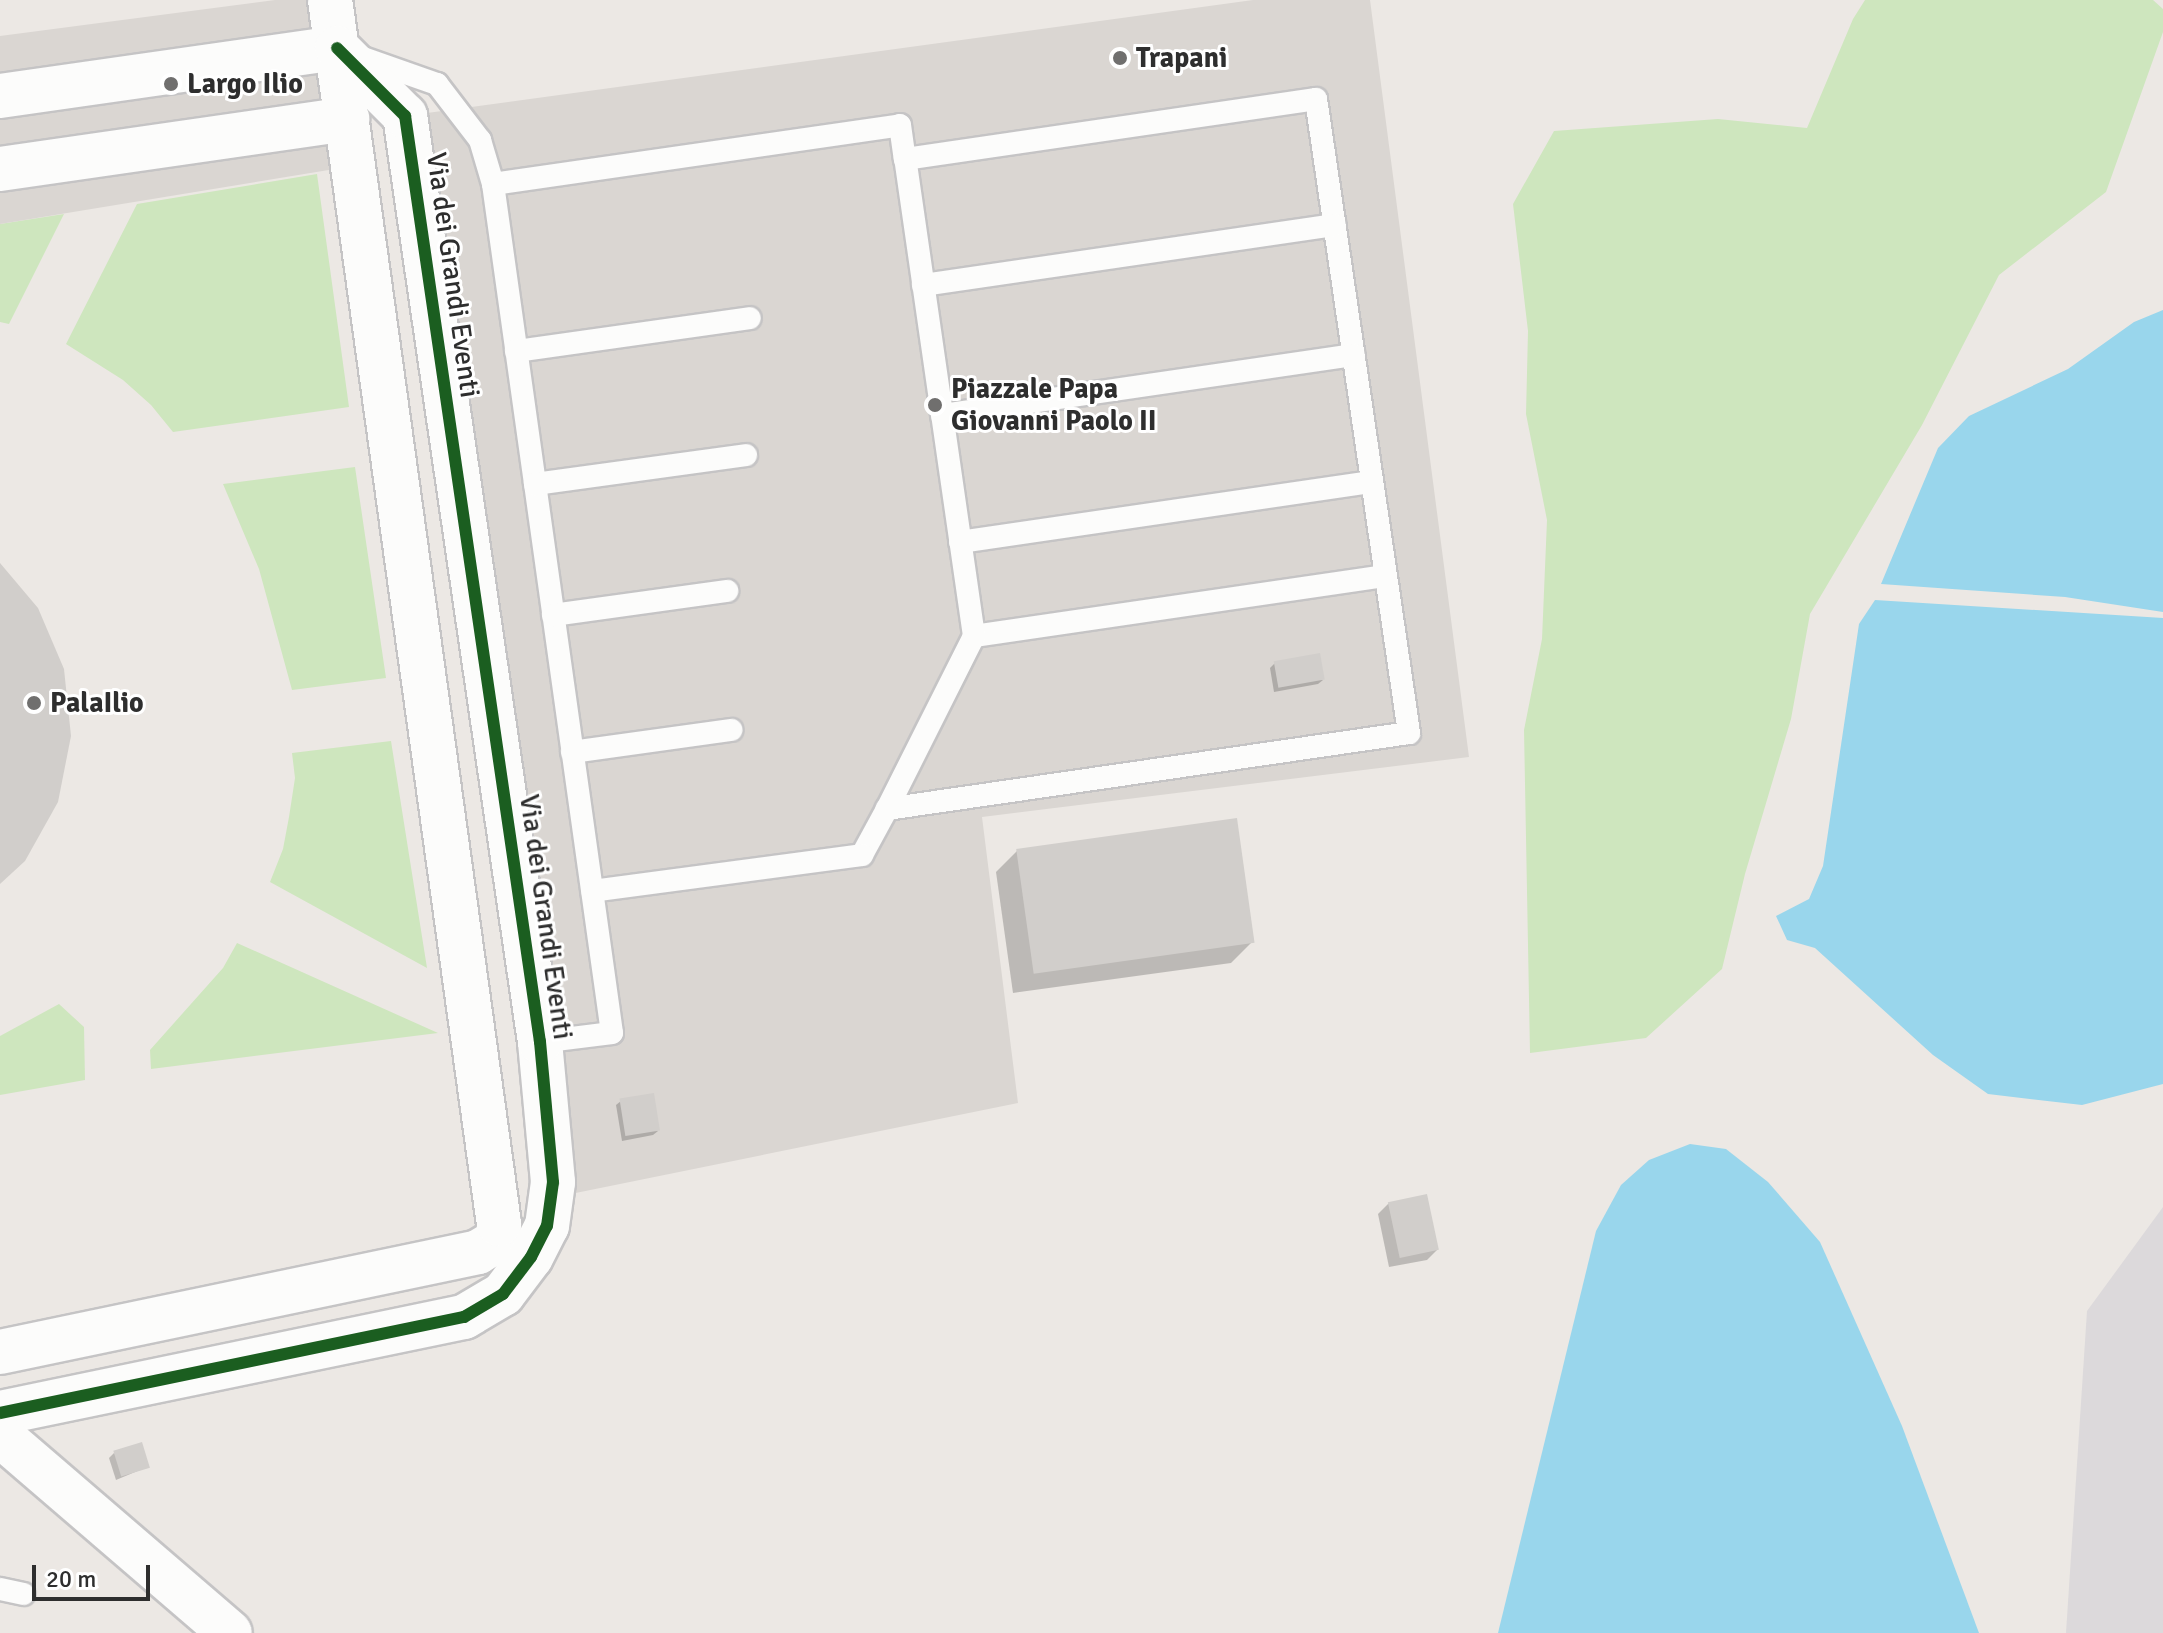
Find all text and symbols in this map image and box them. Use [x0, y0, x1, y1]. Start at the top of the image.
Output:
place label: Trapani [1136, 41, 1227, 75]
marker: Trapani [1111, 49, 1129, 67]
place label: Largo Ilio [187, 67, 303, 101]
marker: Largo Ilio [162, 75, 180, 93]
street label: Via dei Grandi Eventi [419, 150, 487, 400]
place label: Piazzale Papa Giovanni Paolo II [951, 372, 1157, 438]
marker: Piazzale Papa Giovanni Paolo II [926, 396, 944, 414]
place label: PalaIlio [50, 686, 144, 720]
marker: PalaIlio [25, 694, 43, 712]
street label: Via dei Grandi Eventi [512, 792, 580, 1042]
scale bar [36, 1549, 154, 1599]
text: 20 m [46, 1564, 96, 1594]

